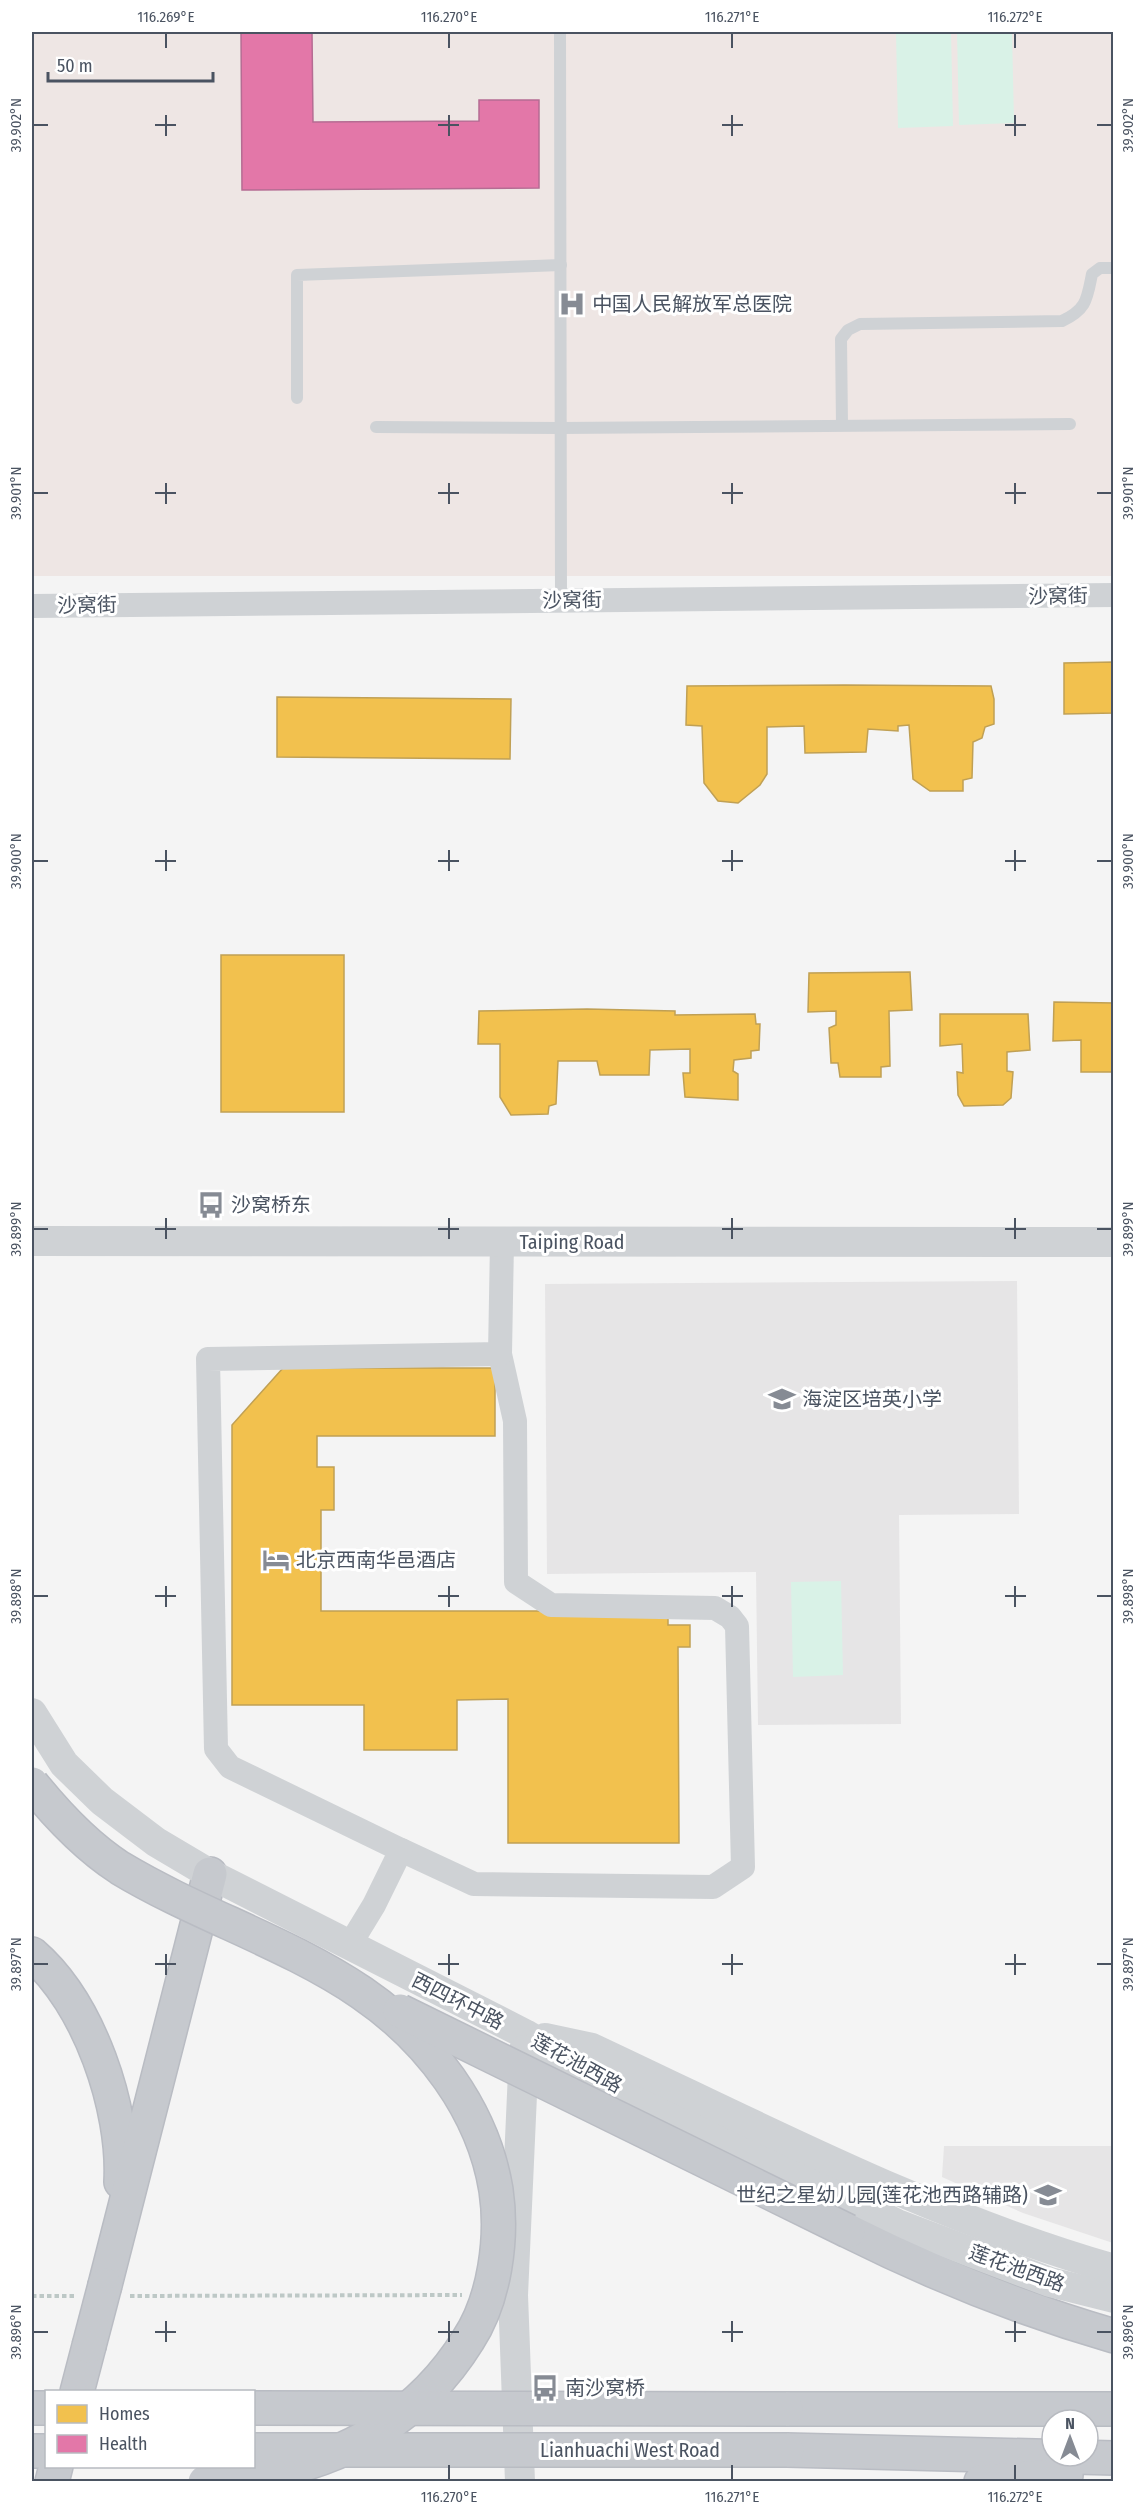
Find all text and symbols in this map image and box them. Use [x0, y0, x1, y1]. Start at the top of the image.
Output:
text: 116.269°E [137, 8, 195, 26]
text: 116.270°E [421, 8, 477, 26]
text: 116.271°E [705, 8, 759, 26]
text: 116.272°E [987, 8, 1043, 26]
scale bar [48, 45, 213, 83]
text: 50 m [57, 55, 93, 77]
text: 39.902°N [7, 98, 25, 152]
text: 39.902°N [1119, 98, 1137, 152]
hospital icon: 中国人民解放军总医院 [557, 289, 587, 319]
place label: 中国人民解放军总医院 [592, 292, 792, 316]
text: 39.901°N [7, 466, 25, 520]
text: 39.901°N [1119, 466, 1137, 520]
street label: 沙窝街 [1028, 583, 1088, 609]
street label: 沙窝街 [542, 587, 602, 613]
street label: 沙窝街 [57, 592, 117, 618]
text: 39.900°N [7, 833, 25, 889]
text: 39.900°N [1119, 833, 1137, 889]
bus stop icon: 沙窝桥东 [196, 1190, 226, 1220]
place label: 沙窝桥东 [231, 1193, 311, 1217]
text: 39.899°N [7, 1201, 25, 1257]
text: 39.899°N [1119, 1201, 1137, 1257]
street label: Taiping Road [520, 1230, 624, 1254]
school or university icon: 海淀区培英小学 [767, 1384, 797, 1414]
place label: 海淀区培英小学 [802, 1387, 942, 1411]
hotel icon: 北京西南华邑酒店 [261, 1545, 291, 1575]
place label: 北京西南华邑酒店 [296, 1548, 456, 1572]
text: 39.898°N [7, 1568, 25, 1624]
text: 39.898°N [1119, 1568, 1137, 1624]
text: 39.897°N [7, 1937, 25, 1991]
text: 39.897°N [1119, 1937, 1137, 1991]
street label: 西四环中路 [408, 1968, 508, 2034]
street label: 莲花池西路 [527, 2028, 627, 2098]
school or university icon: 世纪之星幼儿园(莲花池西路辅路) [1033, 2180, 1063, 2210]
place label: 世纪之星幼儿园(莲花池西路辅路) [736, 2183, 1028, 2207]
street label: 莲花池西路 [966, 2240, 1068, 2296]
text: 39.896°N [7, 2304, 25, 2360]
text: 39.896°N [1119, 2304, 1137, 2360]
bus stop icon: 南沙窝桥 [530, 2373, 560, 2403]
place label: 南沙窝桥 [565, 2376, 645, 2400]
legend [45, 2390, 255, 2468]
text: Homes [99, 2403, 150, 2425]
north arrow [1040, 2408, 1100, 2468]
text: N [1065, 2414, 1075, 2433]
text: Health [99, 2433, 147, 2455]
street label: Lianhuachi West Road [540, 2438, 720, 2462]
text: 116.270°E [421, 2488, 477, 2506]
text: 116.271°E [705, 2488, 759, 2506]
text: 116.272°E [987, 2488, 1043, 2506]

